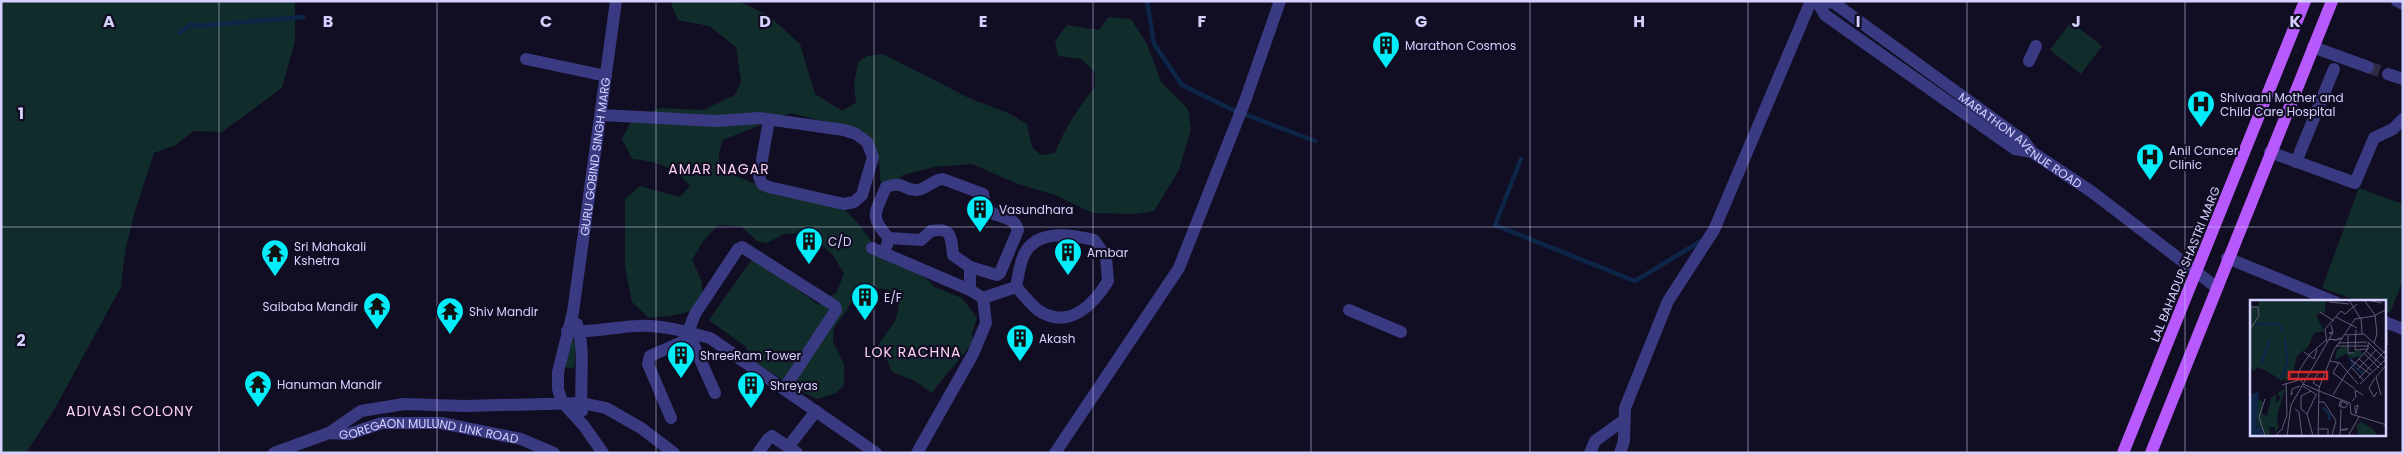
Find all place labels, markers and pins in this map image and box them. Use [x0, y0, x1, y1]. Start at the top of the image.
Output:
building icon: Marathon Cosmos [1371, 30, 1401, 69]
place label: Marathon Cosmos [1405, 37, 1516, 54]
hospital icon: Shivaani Mother and Child Care Hospital [2186, 89, 2216, 128]
place label: Shivaani Mother and Child Care Hospital [2220, 89, 2344, 120]
hospital icon: Anil Cancer Clinic [2135, 142, 2165, 181]
place label: Anil Cancer Clinic [2169, 142, 2239, 173]
building icon: Vasundhara [965, 194, 995, 233]
place label: Vasundhara [999, 201, 1073, 218]
building icon: C/D [794, 226, 824, 265]
place label: C/D [828, 233, 851, 250]
building icon: Ambar [1053, 237, 1083, 276]
temple icon: Sri Mahakali Kshetra [260, 238, 290, 277]
place label: Sri Mahakali Kshetra [294, 238, 366, 269]
place label: Ambar [1087, 244, 1129, 261]
building icon: E/F [850, 282, 880, 321]
place label: E/F [884, 289, 902, 306]
temple icon: Saibaba Mandir [362, 291, 392, 330]
temple icon: Shiv Mandir [435, 296, 465, 335]
place label: Saibaba Mandir [263, 298, 359, 315]
place label: Shiv Mandir [469, 303, 539, 320]
building icon: Akash [1005, 323, 1035, 362]
place label: Akash [1039, 330, 1075, 347]
building icon: ShreeRam Tower [666, 340, 696, 379]
place label: ShreeRam Tower [700, 347, 802, 364]
temple icon: Hanuman Mandir [243, 369, 273, 408]
building icon: Shreyas [736, 370, 766, 409]
place label: Hanuman Mandir [277, 376, 382, 393]
place label: Shreyas [770, 377, 818, 394]

